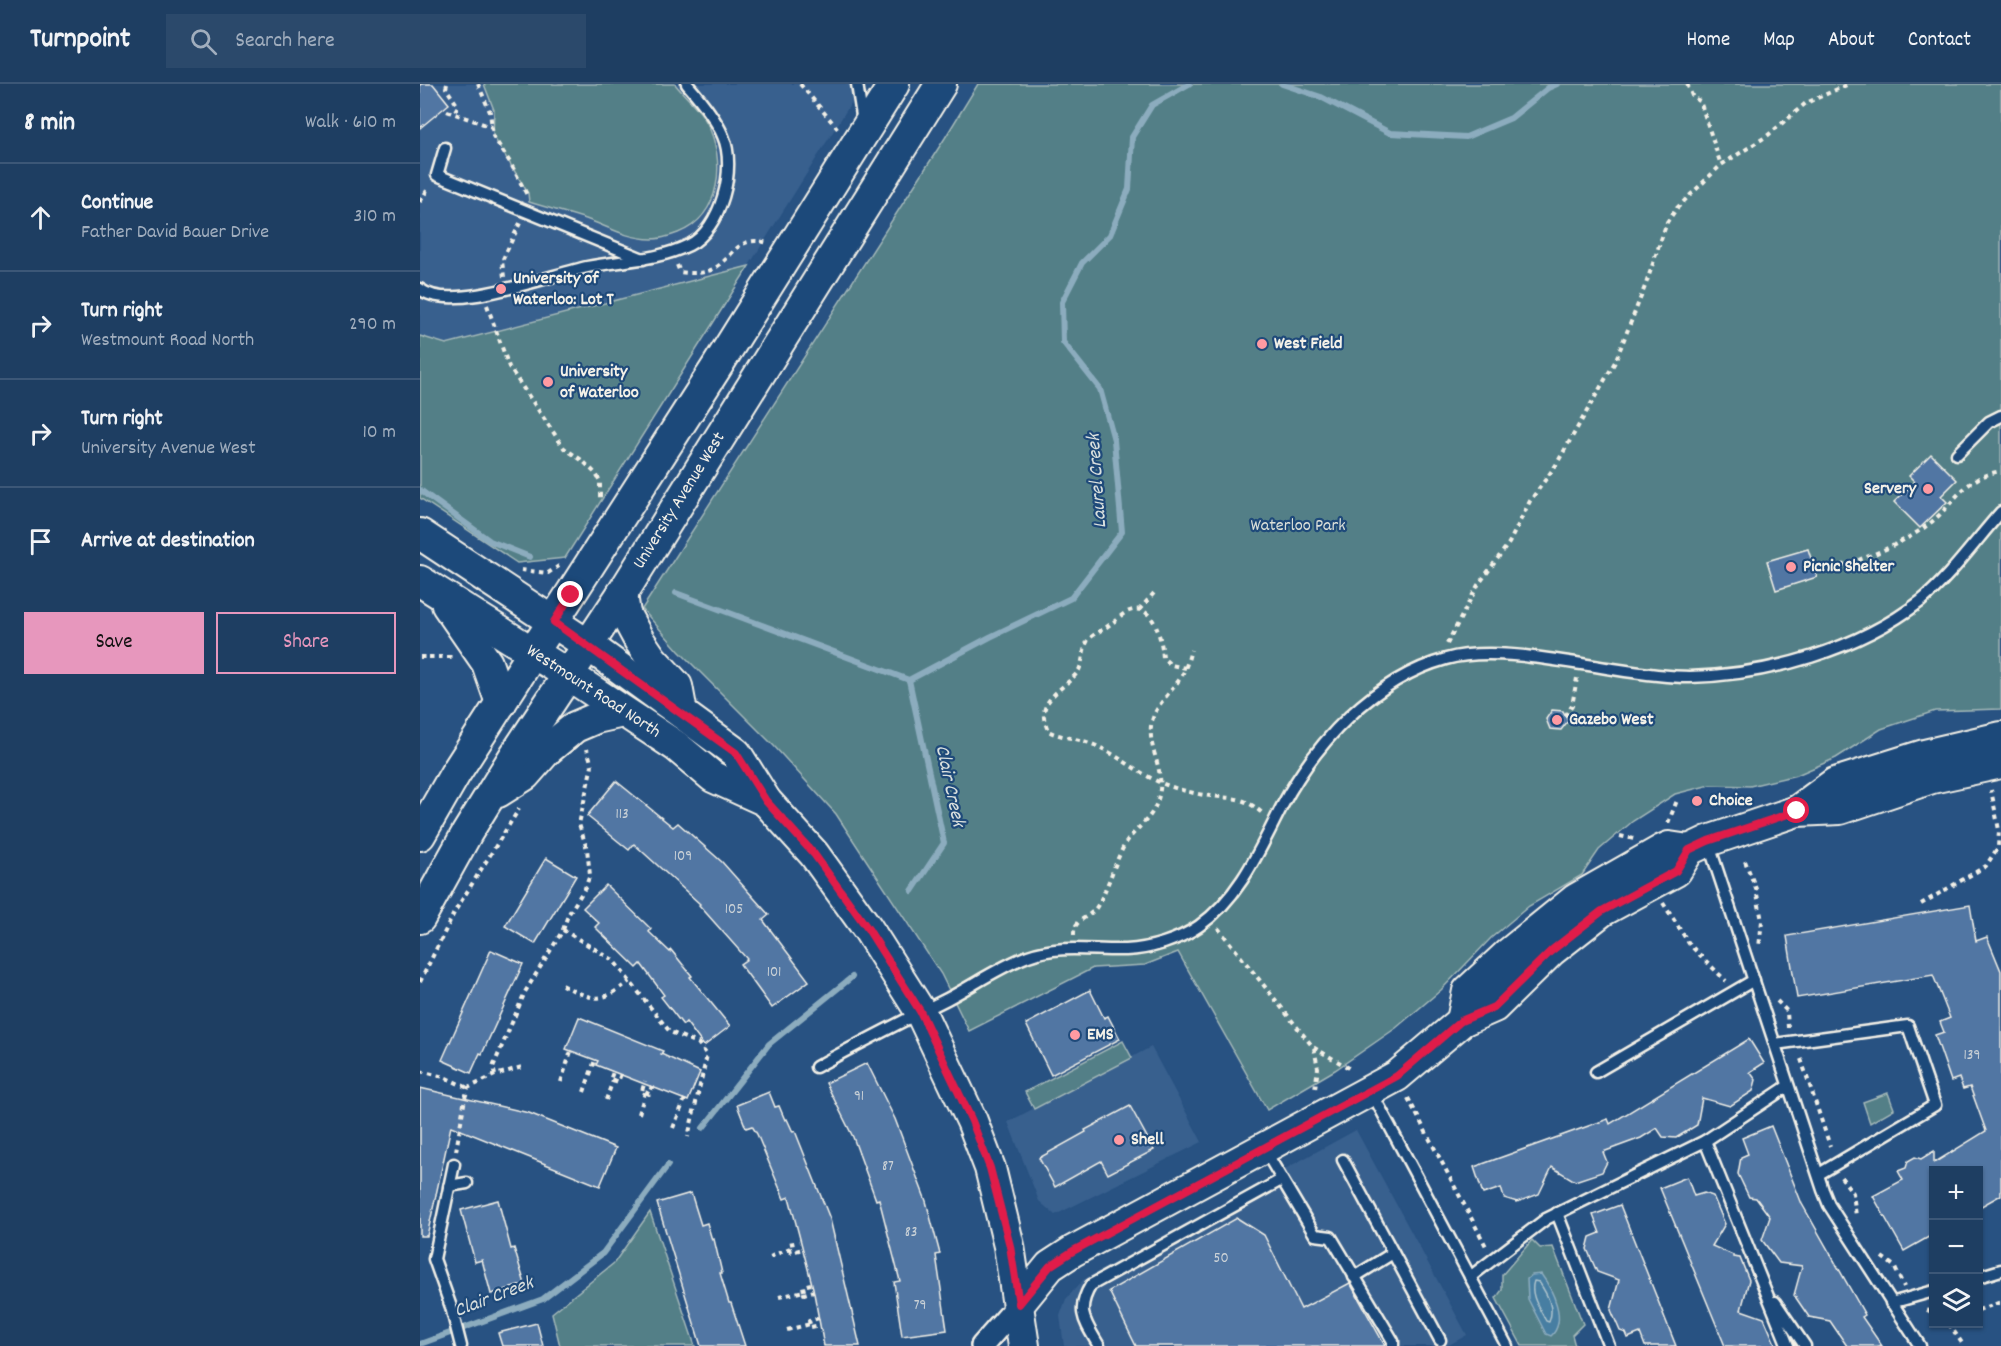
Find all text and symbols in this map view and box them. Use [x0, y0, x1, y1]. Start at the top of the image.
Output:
search box [166, 14, 586, 68]
text: Turnpoint [30, 21, 130, 61]
icon: search [187, 25, 220, 58]
text: Search here [235, 26, 335, 57]
text: Home [1686, 26, 1730, 56]
text: Map [1763, 26, 1795, 56]
text: About [1828, 26, 1875, 56]
text: Contact [1908, 26, 1971, 56]
text: 8 min [24, 105, 75, 142]
text: Walk · 610 m [305, 109, 396, 137]
text: Continue [81, 188, 153, 219]
icon: ahead [24, 201, 57, 234]
text: 310 m [354, 203, 396, 231]
text: Father David Bauer Drive [81, 219, 269, 247]
place label: University of Waterloo: Lot T [513, 267, 615, 313]
marker: University of Waterloo: Lot T [494, 282, 508, 296]
text: Turn right [81, 296, 163, 327]
icon: right [24, 309, 57, 342]
text: 290 m [349, 311, 396, 339]
text: Westmount Road North [81, 327, 254, 355]
place label: West Field [1274, 332, 1343, 357]
marker: West Field [1255, 337, 1269, 351]
place label: University of Waterloo [560, 360, 639, 406]
marker: University of Waterloo [541, 375, 555, 389]
text: Turn right [81, 404, 163, 435]
icon: right [24, 417, 57, 450]
text: 10 m [362, 419, 396, 447]
street label: University Avenue West [628, 427, 732, 574]
water label: Laurel Creek [1081, 431, 1115, 529]
text: University Avenue West [81, 435, 256, 463]
place label: Servery [1864, 477, 1917, 502]
marker: Servery [1921, 482, 1935, 496]
park label: Waterloo Park [1250, 514, 1346, 539]
icon: arrive [24, 525, 57, 558]
text: Arrive at destination [81, 526, 255, 557]
place label: Picnic Shelter [1803, 555, 1895, 580]
marker: Picnic Shelter [1784, 560, 1798, 574]
route end [557, 581, 583, 607]
button: Save [24, 612, 204, 674]
button: Share [216, 612, 396, 674]
street label: Westmount Road North [521, 639, 665, 745]
place label: Gazebo West [1569, 708, 1654, 733]
marker: Gazebo West [1550, 713, 1564, 727]
water label: Clair Creek [927, 743, 972, 831]
place label: Choice [1709, 789, 1753, 814]
marker: Choice [1690, 794, 1704, 808]
route start [1783, 797, 1809, 823]
house number: 113 [615, 804, 629, 826]
house number: 109 [674, 846, 692, 868]
house number: 105 [725, 899, 743, 921]
house number: 101 [767, 962, 781, 984]
place label: EMS [1087, 1023, 1114, 1048]
marker: EMS [1068, 1028, 1082, 1042]
house number: 139 [1964, 1045, 1980, 1067]
house number: 91 [854, 1086, 864, 1108]
place label: Shell [1131, 1128, 1164, 1153]
marker: Shell [1112, 1133, 1126, 1147]
house number: 87 [882, 1156, 894, 1178]
map controls [1929, 1166, 1983, 1328]
button: + [1929, 1166, 1983, 1220]
button: − [1929, 1220, 1983, 1274]
house number: 83 [905, 1222, 917, 1244]
house number: 50 [1213, 1248, 1229, 1270]
water label: Clair Creek [450, 1269, 539, 1326]
button: layers [1929, 1274, 1983, 1328]
house number: 79 [914, 1295, 926, 1317]

